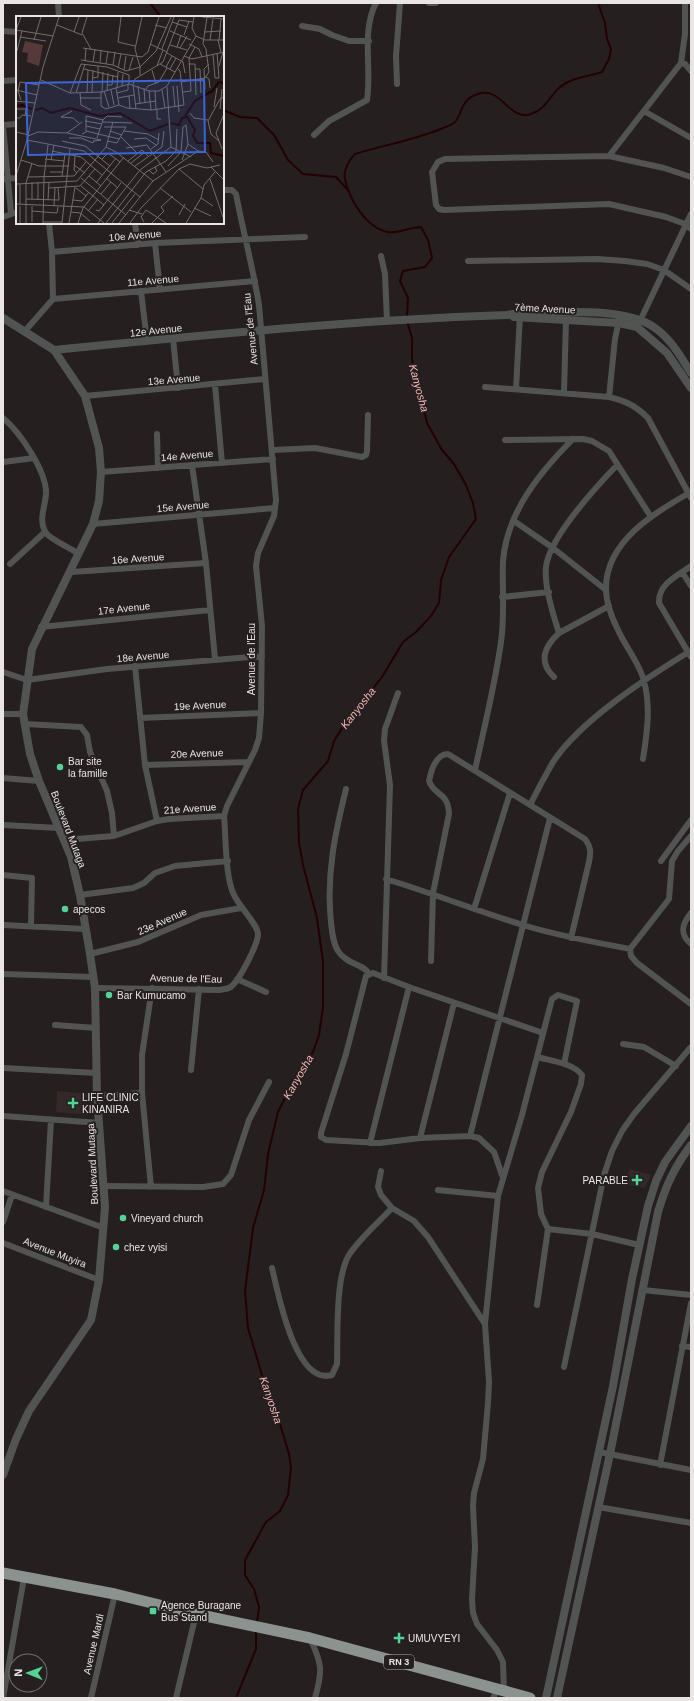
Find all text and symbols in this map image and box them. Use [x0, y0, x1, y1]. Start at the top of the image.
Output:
inset map [16, 16, 224, 224]
street label: 10e Avenue [108, 228, 162, 243]
street label: 11e Avenue [127, 273, 180, 288]
street label: Avenue de l'Eau [241, 292, 260, 365]
street label: 7ème Avenue [514, 301, 576, 316]
street label: 12e Avenue [129, 322, 183, 339]
water label: Kanyosha [407, 363, 431, 413]
street label: 13e Avenue [147, 372, 201, 387]
street label: 14e Avenue [160, 448, 214, 463]
street label: 15e Avenue [156, 499, 210, 514]
street label: 16e Avenue [111, 551, 165, 566]
street label: 17e Avenue [97, 600, 151, 617]
street label: Avenue de l'Eau [246, 623, 257, 695]
street label: 18e Avenue [116, 649, 170, 664]
water label: Kanyosha [338, 685, 378, 731]
street label: 19e Avenue [173, 699, 227, 712]
street label: 20e Avenue [171, 747, 224, 760]
place label: Bar site la famille [68, 756, 108, 779]
marker: Bar site la famille [55, 762, 65, 772]
street label: Boulevard Mutaga [49, 789, 88, 869]
street label: 21e Avenue [163, 801, 217, 816]
marker: apecos [60, 904, 70, 914]
place label: apecos [73, 904, 105, 915]
street label: 23e Avenue [136, 906, 189, 937]
street label: Avenue de l'Eau [150, 972, 222, 985]
marker: Bar Kumucamo [104, 990, 114, 1000]
place label: Bar Kumucamo [117, 990, 186, 1001]
water label: Kanyosha [281, 1053, 315, 1101]
place label: LIFE CLINIC KINANIRA [82, 1092, 139, 1115]
marker: LIFE CLINIC KINANIRA [67, 1097, 79, 1109]
street label: Boulevard Mutaga [85, 1123, 100, 1205]
marker: PARABLE [631, 1174, 643, 1186]
place label: PARABLE [583, 1175, 628, 1186]
marker: Vineyard church [118, 1213, 128, 1223]
place label: Vineyard church [131, 1213, 203, 1224]
street label: Avenue Muyira [22, 1235, 88, 1270]
marker: chez vyisi [111, 1242, 121, 1252]
place label: chez vyisi [124, 1242, 167, 1253]
water label: Kanyosha [257, 1375, 285, 1425]
place label: Agence Buragane Bus Stand [161, 1600, 242, 1623]
marker: Agence Buragane Bus Stand [148, 1606, 158, 1616]
street label: Avenue Mardi [81, 1613, 106, 1675]
marker: UMUVYEYI [393, 1632, 405, 1644]
place label: UMUVYEYI [408, 1633, 460, 1644]
north arrow [8, 1653, 48, 1693]
road number: RN 3 [384, 1655, 414, 1669]
text: N [12, 1669, 24, 1677]

